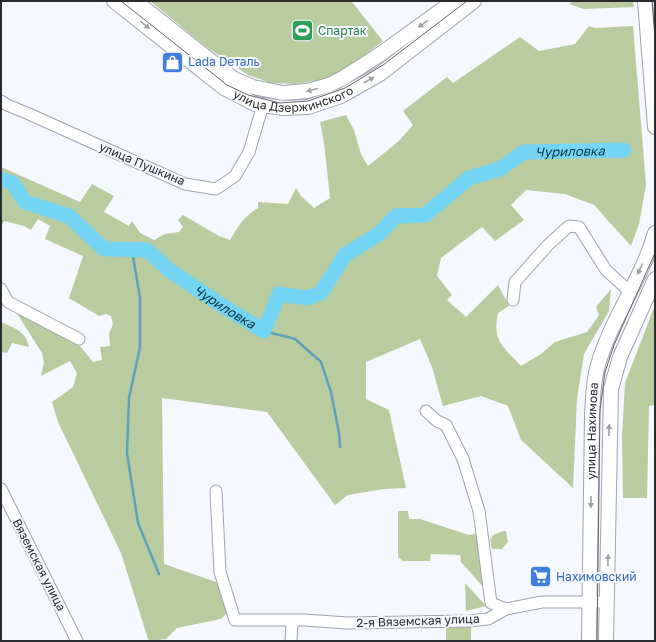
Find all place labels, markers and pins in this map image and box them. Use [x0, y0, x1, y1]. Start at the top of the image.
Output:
sports icon: Спартак [289, 18, 315, 44]
place label: Спартак [318, 23, 367, 38]
shop icon: Lada Dеталь [159, 49, 185, 75]
place label: Lada Dеталь [188, 54, 260, 69]
supermarket icon: Нахимовский [528, 564, 554, 590]
place label: Нахимовский [556, 569, 637, 584]

